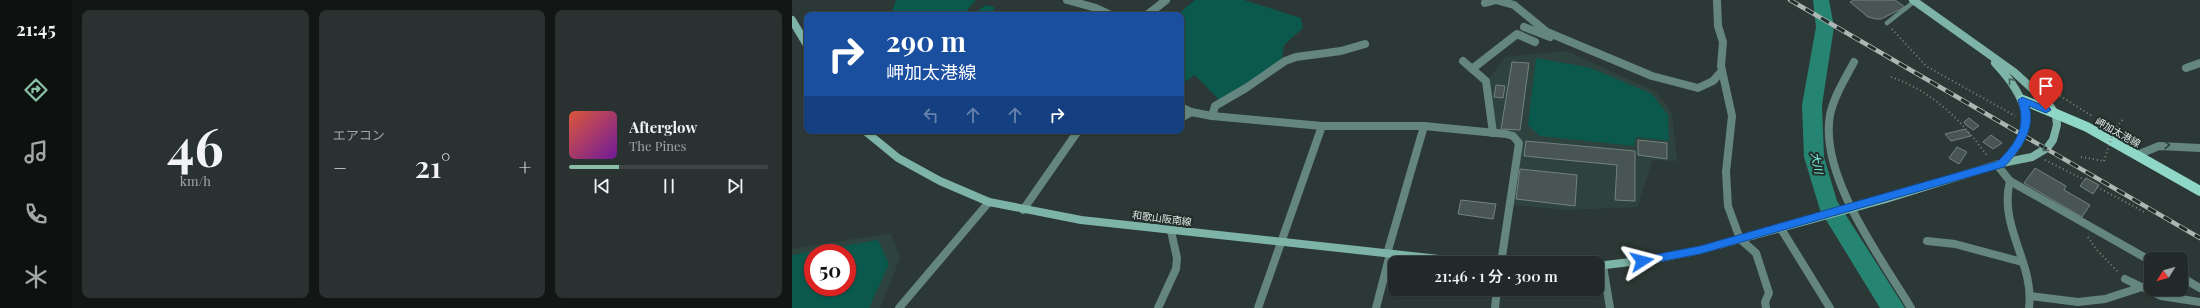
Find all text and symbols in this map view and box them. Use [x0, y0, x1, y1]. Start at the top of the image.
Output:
text: 21:45 [16, 17, 56, 41]
text: 290 m [886, 22, 966, 59]
icon: right [820, 28, 872, 80]
text: 岬加太港線 [886, 60, 976, 84]
pin [2029, 69, 2063, 110]
icon: arrive [2035, 75, 2057, 97]
icon: directions [22, 76, 50, 104]
one-way arrow [2009, 78, 2016, 86]
icon: left [920, 104, 942, 126]
icon: ahead [962, 104, 984, 126]
icon: ahead [1004, 104, 1026, 126]
icon: right [1046, 104, 1068, 126]
text: 46 [167, 111, 224, 180]
street label: 岬加太港線 [2093, 114, 2143, 150]
text: Afterglow [629, 117, 697, 137]
text: エアコン [333, 126, 385, 143]
text: The Pines [629, 137, 686, 154]
icon: music [22, 138, 50, 166]
one-way arrow [2164, 141, 2170, 149]
one-way arrow [2043, 144, 2050, 151]
text: 21° [415, 146, 451, 186]
water label: 大川 [1808, 151, 1827, 176]
text: − [333, 152, 347, 182]
text: + [518, 152, 531, 182]
text: km/h [180, 172, 211, 189]
icon: previous [591, 175, 613, 197]
icon: pause [658, 175, 680, 197]
icon: next [724, 175, 746, 197]
icon: phone [22, 200, 50, 228]
street label: 和歌山阪南線 [1131, 207, 1193, 229]
position arrow [1621, 240, 1663, 282]
speed limit sign: 50 [804, 244, 856, 296]
north arrow [2144, 252, 2188, 296]
map controls [2144, 252, 2188, 296]
icon: climate [22, 263, 50, 291]
text: 21:46 · 1 分 · 300 m [1434, 266, 1558, 286]

